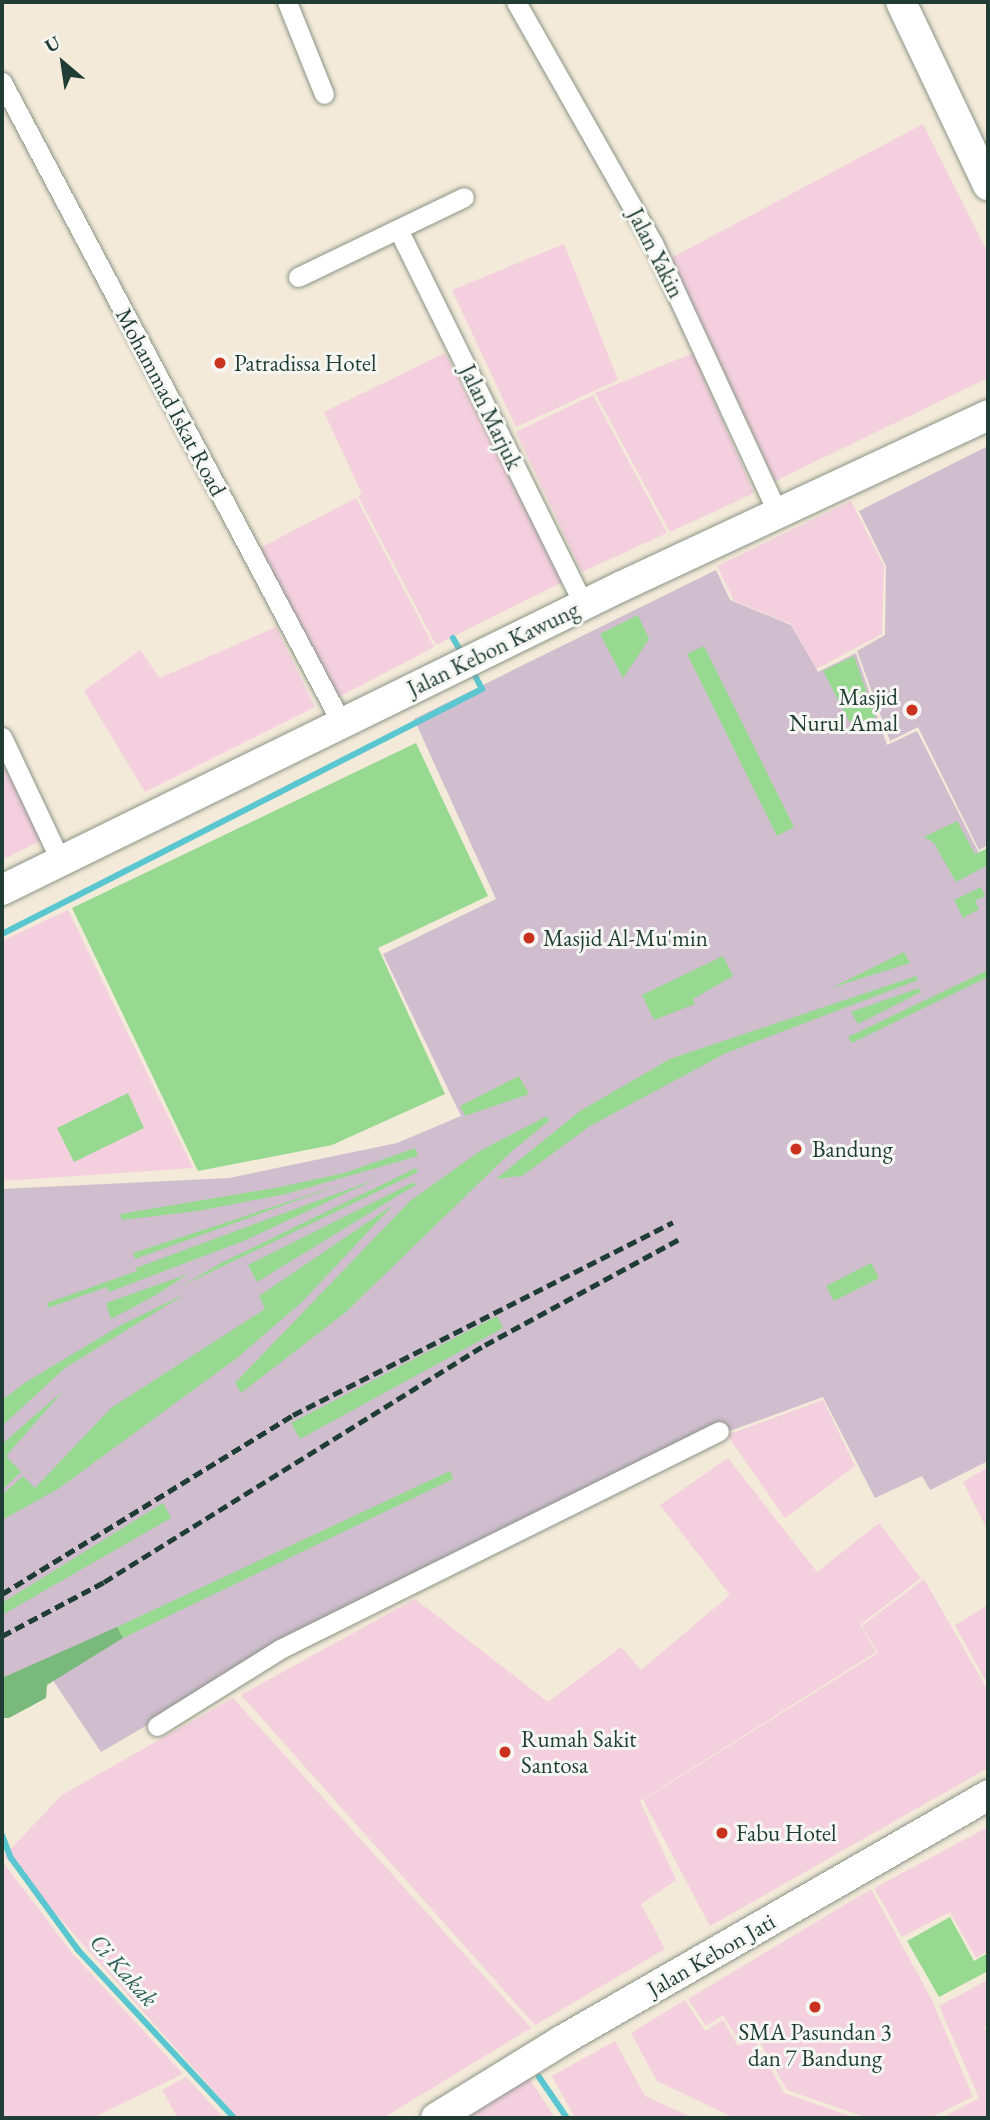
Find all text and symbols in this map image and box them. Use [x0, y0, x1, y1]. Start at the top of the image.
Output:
north arrow [28, 28, 98, 98]
text: U [40, 30, 65, 59]
street label: Jalan Yakin [622, 203, 690, 303]
street label: Mohammad Iskat Road [110, 303, 232, 501]
place label: Patradissa Hotel [234, 349, 376, 377]
marker: Patradissa Hotel [212, 355, 228, 371]
street label: Jalan Marjuk [454, 360, 528, 474]
street label: Jalan Kebon Kawung [403, 596, 583, 702]
place label: Masjid Nurul Amal [789, 683, 898, 737]
marker: Masjid Nurul Amal [904, 702, 920, 718]
place label: Masjid Al-Mu'min [543, 924, 708, 952]
marker: Masjid Al-Mu'min [521, 930, 537, 946]
place label: Bandung [812, 1135, 893, 1163]
marker: Bandung [786, 1139, 806, 1159]
place label: Rumah Sakit Santosa [521, 1725, 637, 1779]
marker: Rumah Sakit Santosa [495, 1742, 515, 1762]
place label: Fabu Hotel [736, 1819, 837, 1847]
marker: Fabu Hotel [714, 1825, 730, 1841]
street label: Jalan Kebon Jati [642, 1907, 780, 2003]
water label: Ci Kakak [84, 1928, 164, 2012]
marker: SMA Pasundan 3 dan 7 Bandung [807, 1999, 823, 2015]
place label: SMA Pasundan 3 dan 7 Bandung [739, 2018, 891, 2072]

